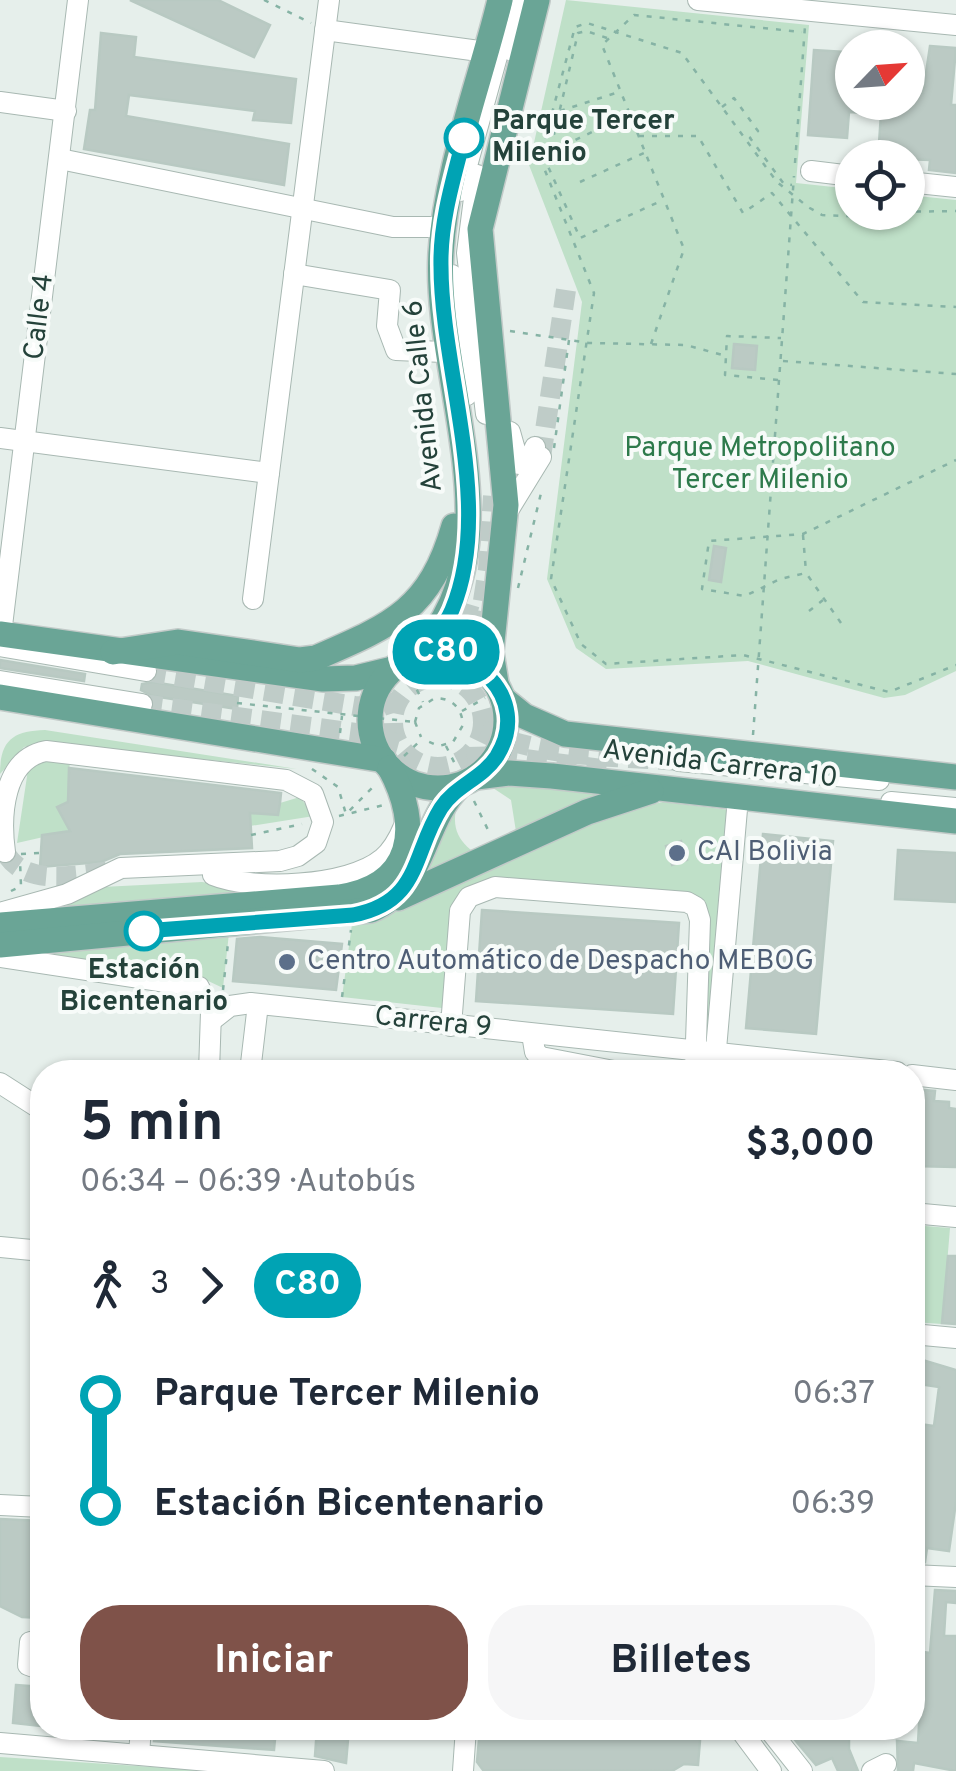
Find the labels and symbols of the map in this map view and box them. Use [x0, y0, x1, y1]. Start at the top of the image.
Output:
north arrow [835, 30, 925, 120]
place label: Parque Tercer Milenio [492, 104, 675, 172]
marker: Parque Tercer Milenio [445, 119, 483, 157]
street label: Calle 4 [17, 272, 63, 362]
street label: Avenida Calle 6 [396, 298, 452, 494]
park label: Parque Metropolitano Tercer Milenio [624, 431, 896, 499]
line badge: C80 [388, 620, 504, 684]
street label: Avenida Carrera 10 [600, 733, 840, 797]
place label: CAI Bolivia [697, 835, 832, 871]
marker: CAI Bolivia [666, 842, 688, 864]
marker: Estación Bicentenario [125, 912, 163, 950]
place label: Centro Automático de Despacho MEBOG [307, 944, 814, 980]
marker: Centro Automático de Despacho MEBOG [276, 951, 298, 973]
place label: Estación Bicentenario [60, 953, 228, 1021]
street label: Carrera 9 [373, 999, 493, 1047]

